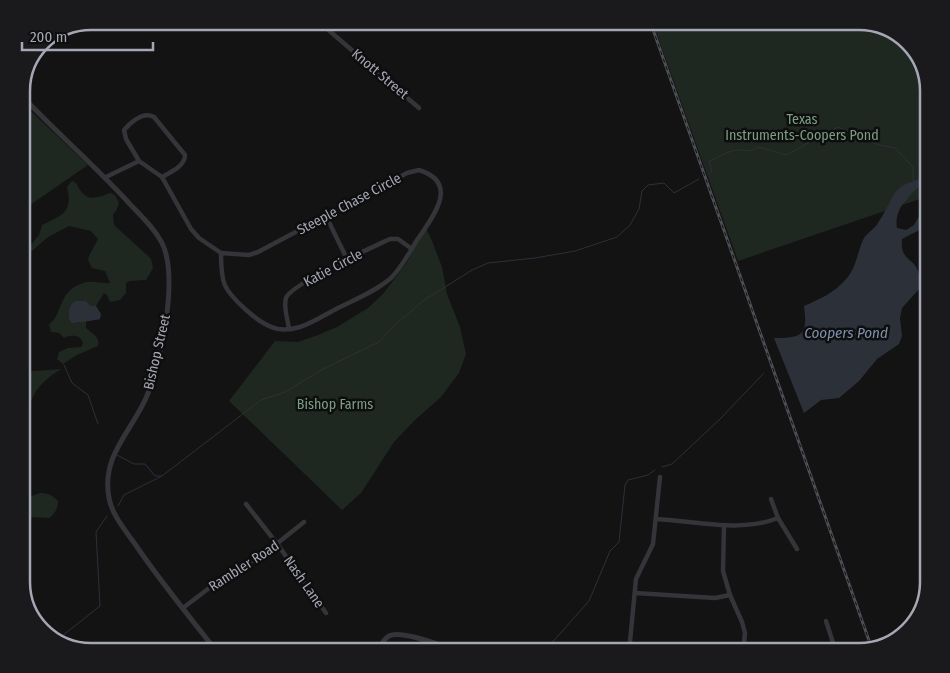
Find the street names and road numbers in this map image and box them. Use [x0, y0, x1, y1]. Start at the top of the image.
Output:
street label: Knott Street [348, 45, 412, 103]
street label: Steeple Chase Circle [294, 169, 404, 239]
street label: Katie Circle [301, 245, 365, 291]
street label: Bishop Street [140, 312, 174, 391]
street label: Rambler Road [206, 537, 282, 595]
street label: Nash Lane [280, 553, 328, 611]

